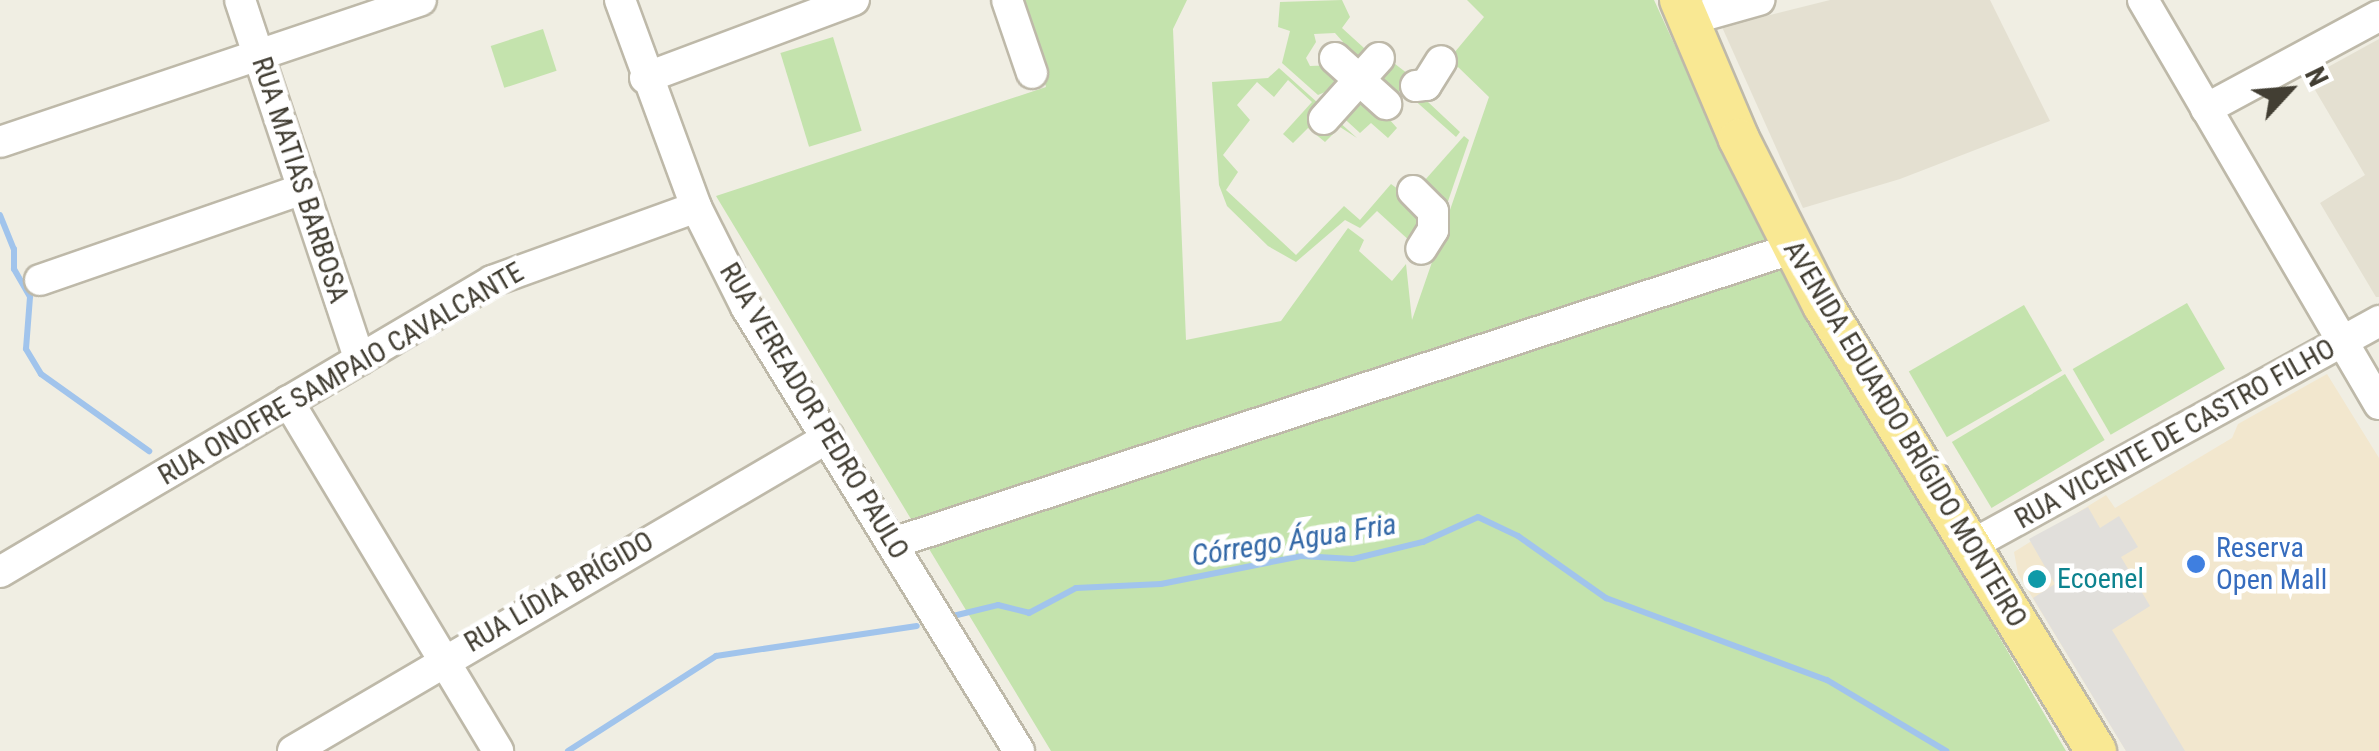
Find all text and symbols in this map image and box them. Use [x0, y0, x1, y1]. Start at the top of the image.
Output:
north arrow [2239, 40, 2339, 140]
street label: RUA MATIAS BARBOSA [244, 53, 356, 307]
text: N [2298, 62, 2335, 92]
street label: AVENIDA EDUARDO BRÍGIDO MONTEIRO [1776, 235, 2034, 633]
street label: RUA ONOFRE SAMPAIO CAVALCANTE [152, 255, 530, 493]
street label: RUA VEREADOR PEDRO PAULO [712, 257, 916, 565]
street label: RUA VICENTE DE CASTRO FILHO [2009, 332, 2341, 536]
water label: Córrego Água Fria [1189, 506, 1399, 574]
street label: RUA LÍDIA BRÍGIDO [459, 524, 659, 660]
place label: Reserva Open Mall [2216, 531, 2327, 597]
marker: Reserva Open Mall [2185, 553, 2207, 575]
place label: Ecoenel [2057, 562, 2144, 596]
marker: Ecoenel [2026, 568, 2048, 590]

